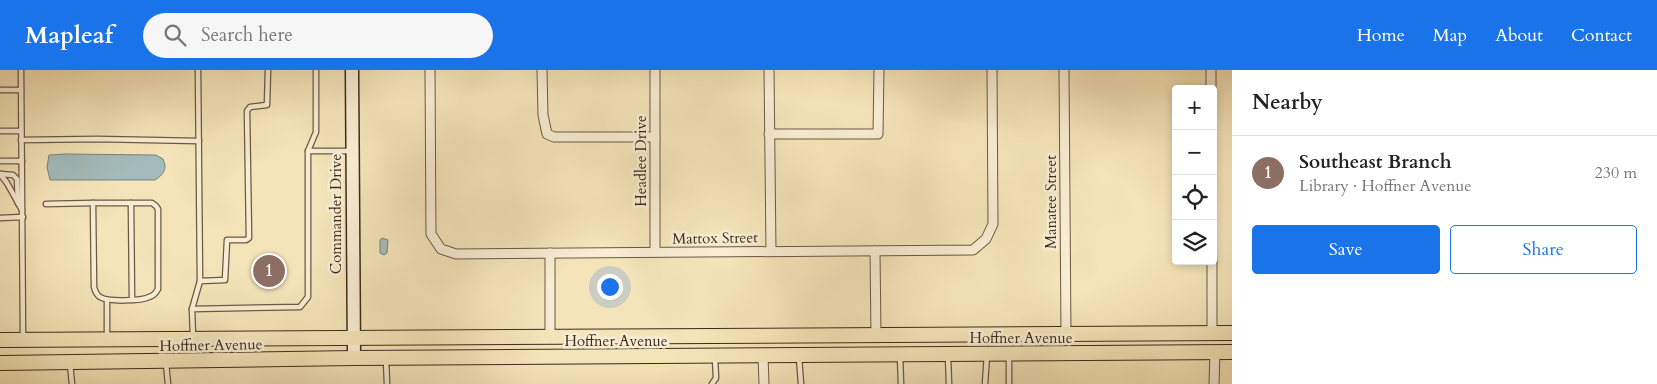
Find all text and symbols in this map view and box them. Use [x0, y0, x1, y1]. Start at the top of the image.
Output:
search box [143, 13, 493, 58]
text: Mapleaf [25, 19, 113, 52]
icon: search [161, 21, 189, 49]
text: Search here [201, 22, 293, 48]
text: Home [1357, 23, 1405, 48]
text: Map [1433, 23, 1467, 48]
text: About [1495, 23, 1543, 48]
text: Contact [1571, 23, 1632, 48]
map controls [1172, 85, 1217, 265]
button: + [1172, 85, 1217, 130]
text: Nearby [1252, 88, 1323, 117]
street label: Headlee Drive [631, 115, 651, 207]
button: − [1172, 130, 1217, 175]
text: Southeast Branch [1299, 149, 1452, 175]
street label: Commander Drive [326, 154, 346, 274]
street label: Manatee Street [1041, 155, 1061, 249]
text: 1 [1264, 162, 1272, 184]
text: 230 m [1595, 162, 1637, 184]
button: locate [1172, 175, 1217, 220]
text: Library · Hoffner Avenue [1299, 175, 1471, 197]
button: layers [1172, 220, 1217, 265]
button: Save [1252, 225, 1440, 274]
button: Share [1450, 225, 1637, 274]
street label: Mattox Street [672, 227, 758, 249]
pin: 1 [253, 252, 285, 290]
your location [597, 274, 623, 300]
street label: Hoffner Avenue [969, 328, 1073, 348]
street label: Hoffner Avenue [564, 331, 668, 351]
street label: Hoffner Avenue [159, 334, 263, 356]

